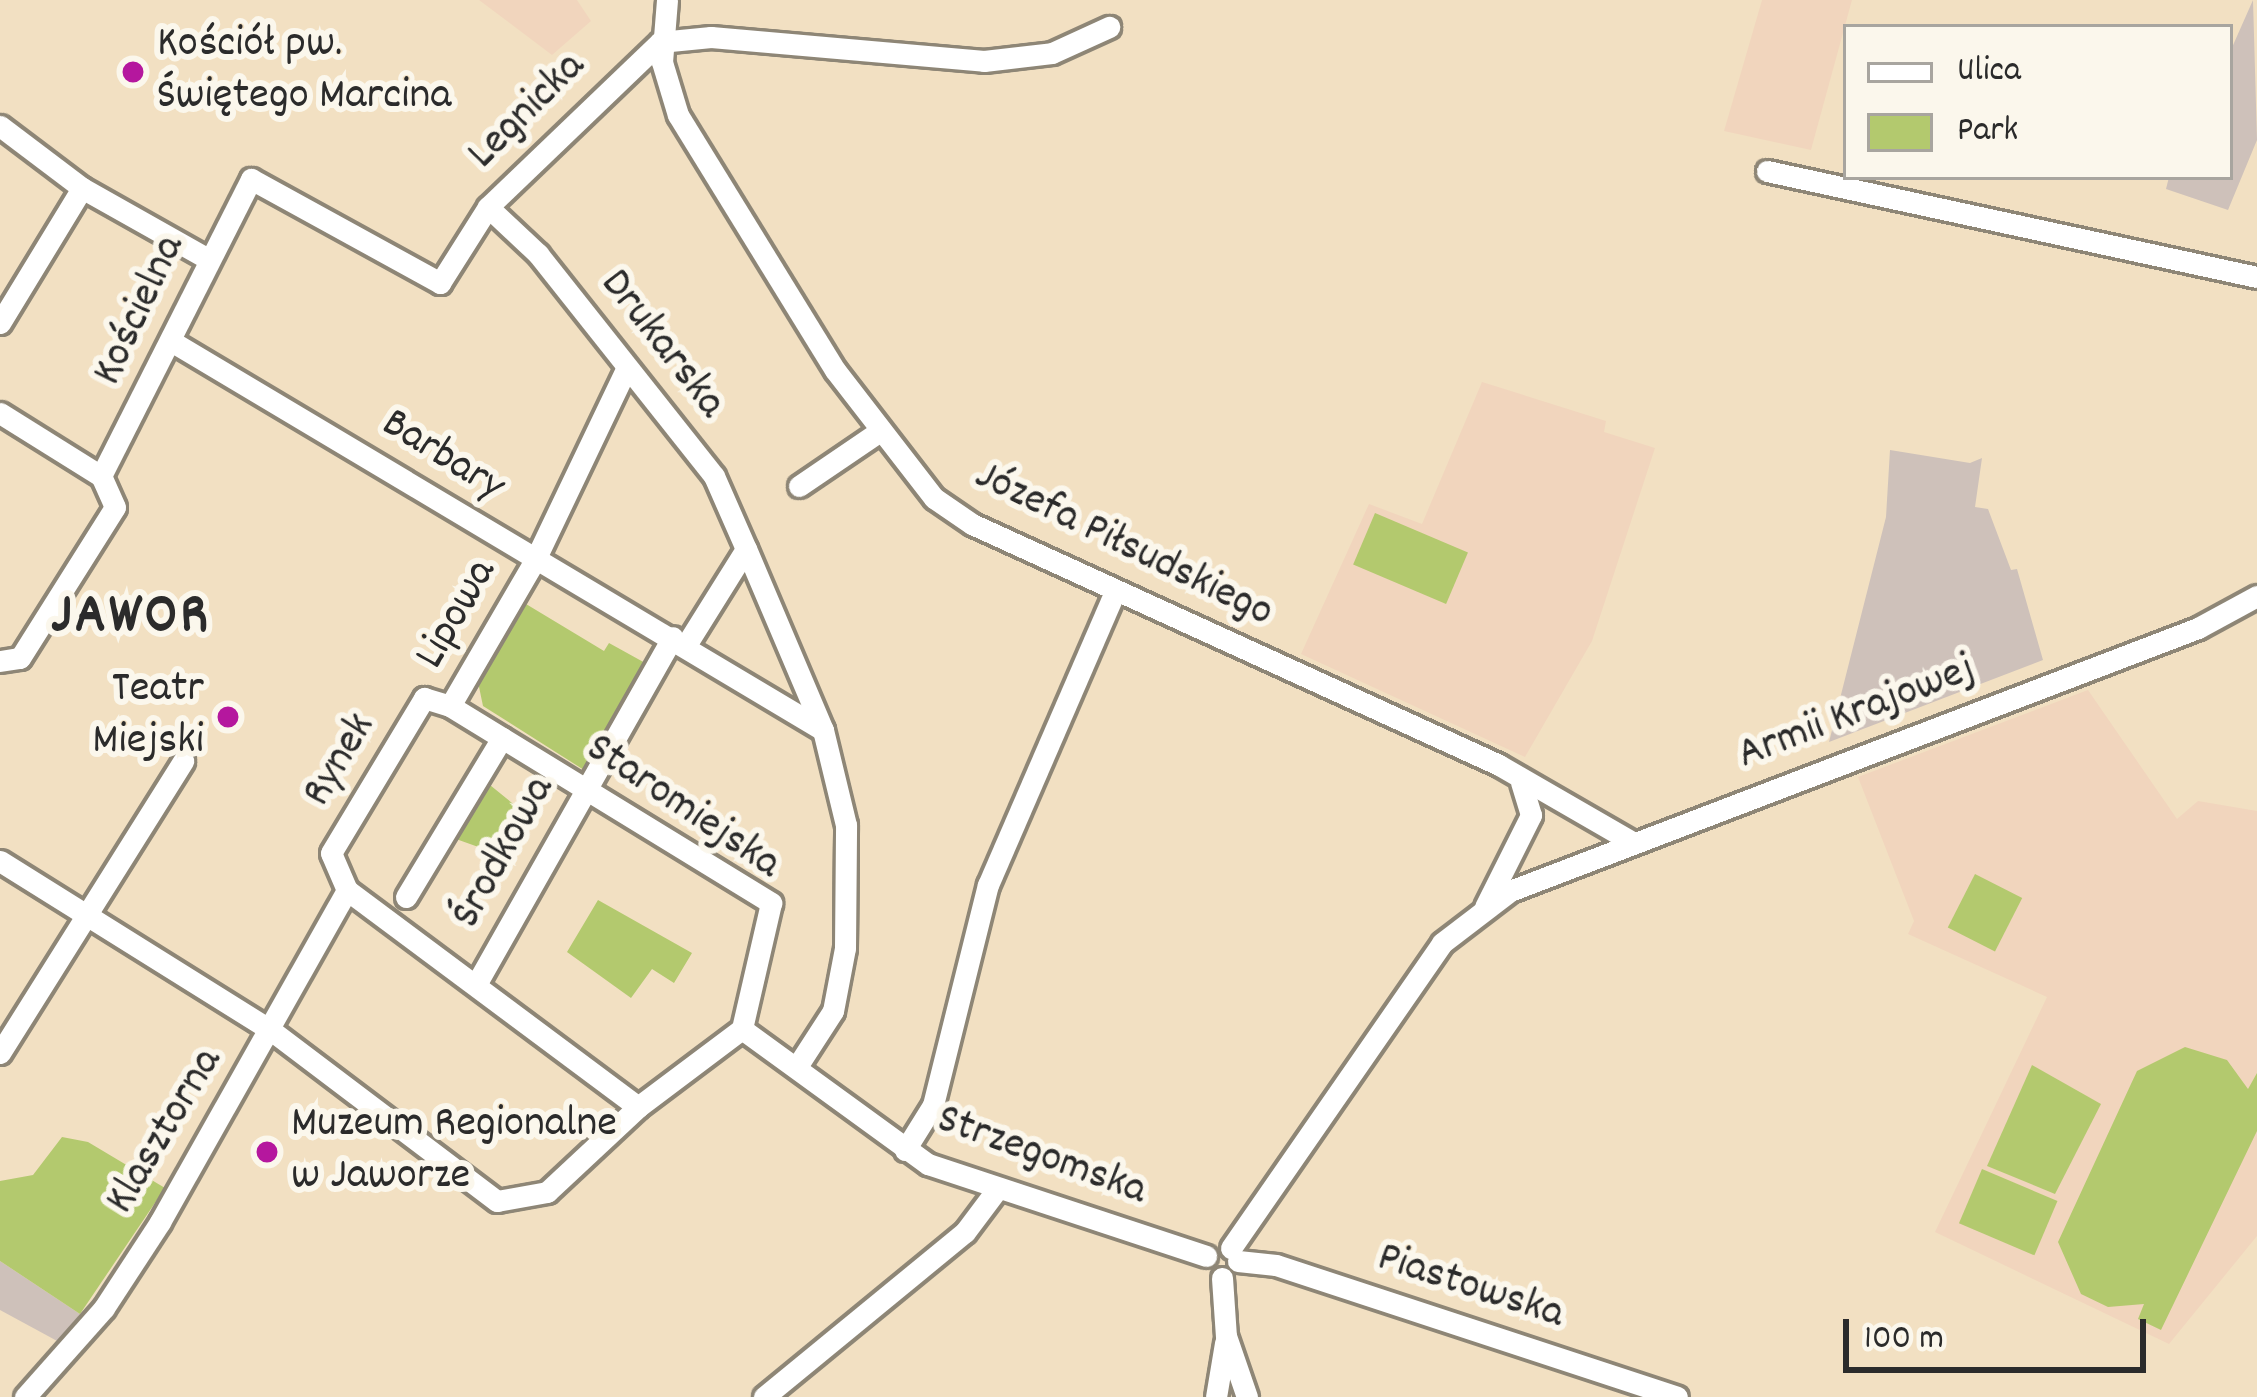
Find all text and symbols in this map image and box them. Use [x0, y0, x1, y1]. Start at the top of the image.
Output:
place label: Kościół pw. Świętego Marcina [157, 19, 451, 125]
legend [1843, 24, 2233, 180]
street label: Legnicka [458, 42, 598, 182]
text: Ulica [1957, 46, 2021, 98]
marker: Kościół pw. Świętego Marcina [120, 59, 146, 85]
text: Park [1957, 106, 2018, 158]
street label: Kościelna [83, 228, 199, 394]
street label: Drukarska [586, 260, 736, 430]
street label: Barbary [371, 398, 513, 516]
street label: Józefa Piłsudskiego [965, 450, 1281, 642]
street label: Lipowa [405, 551, 511, 679]
district label: JAWOR [51, 586, 211, 654]
street label: Armii Krajowej [1731, 644, 1983, 784]
place label: Teatr Miejski [92, 664, 204, 770]
marker: Teatr Miejski [215, 704, 241, 730]
street label: Rynek [292, 705, 390, 817]
street label: Staromiejska [574, 723, 790, 893]
street label: Środkowa [441, 768, 569, 938]
street label: Klasztorna [96, 1039, 236, 1225]
street label: Strzegomska [929, 1094, 1153, 1220]
place label: Muzeum Regionalne w Jaworze [291, 1099, 617, 1205]
marker: Muzeum Regionalne w Jaworze [254, 1139, 280, 1165]
street label: Piastowska [1370, 1233, 1570, 1343]
scale bar [1849, 1295, 2152, 1369]
text: 100 m [1864, 1314, 1944, 1366]

